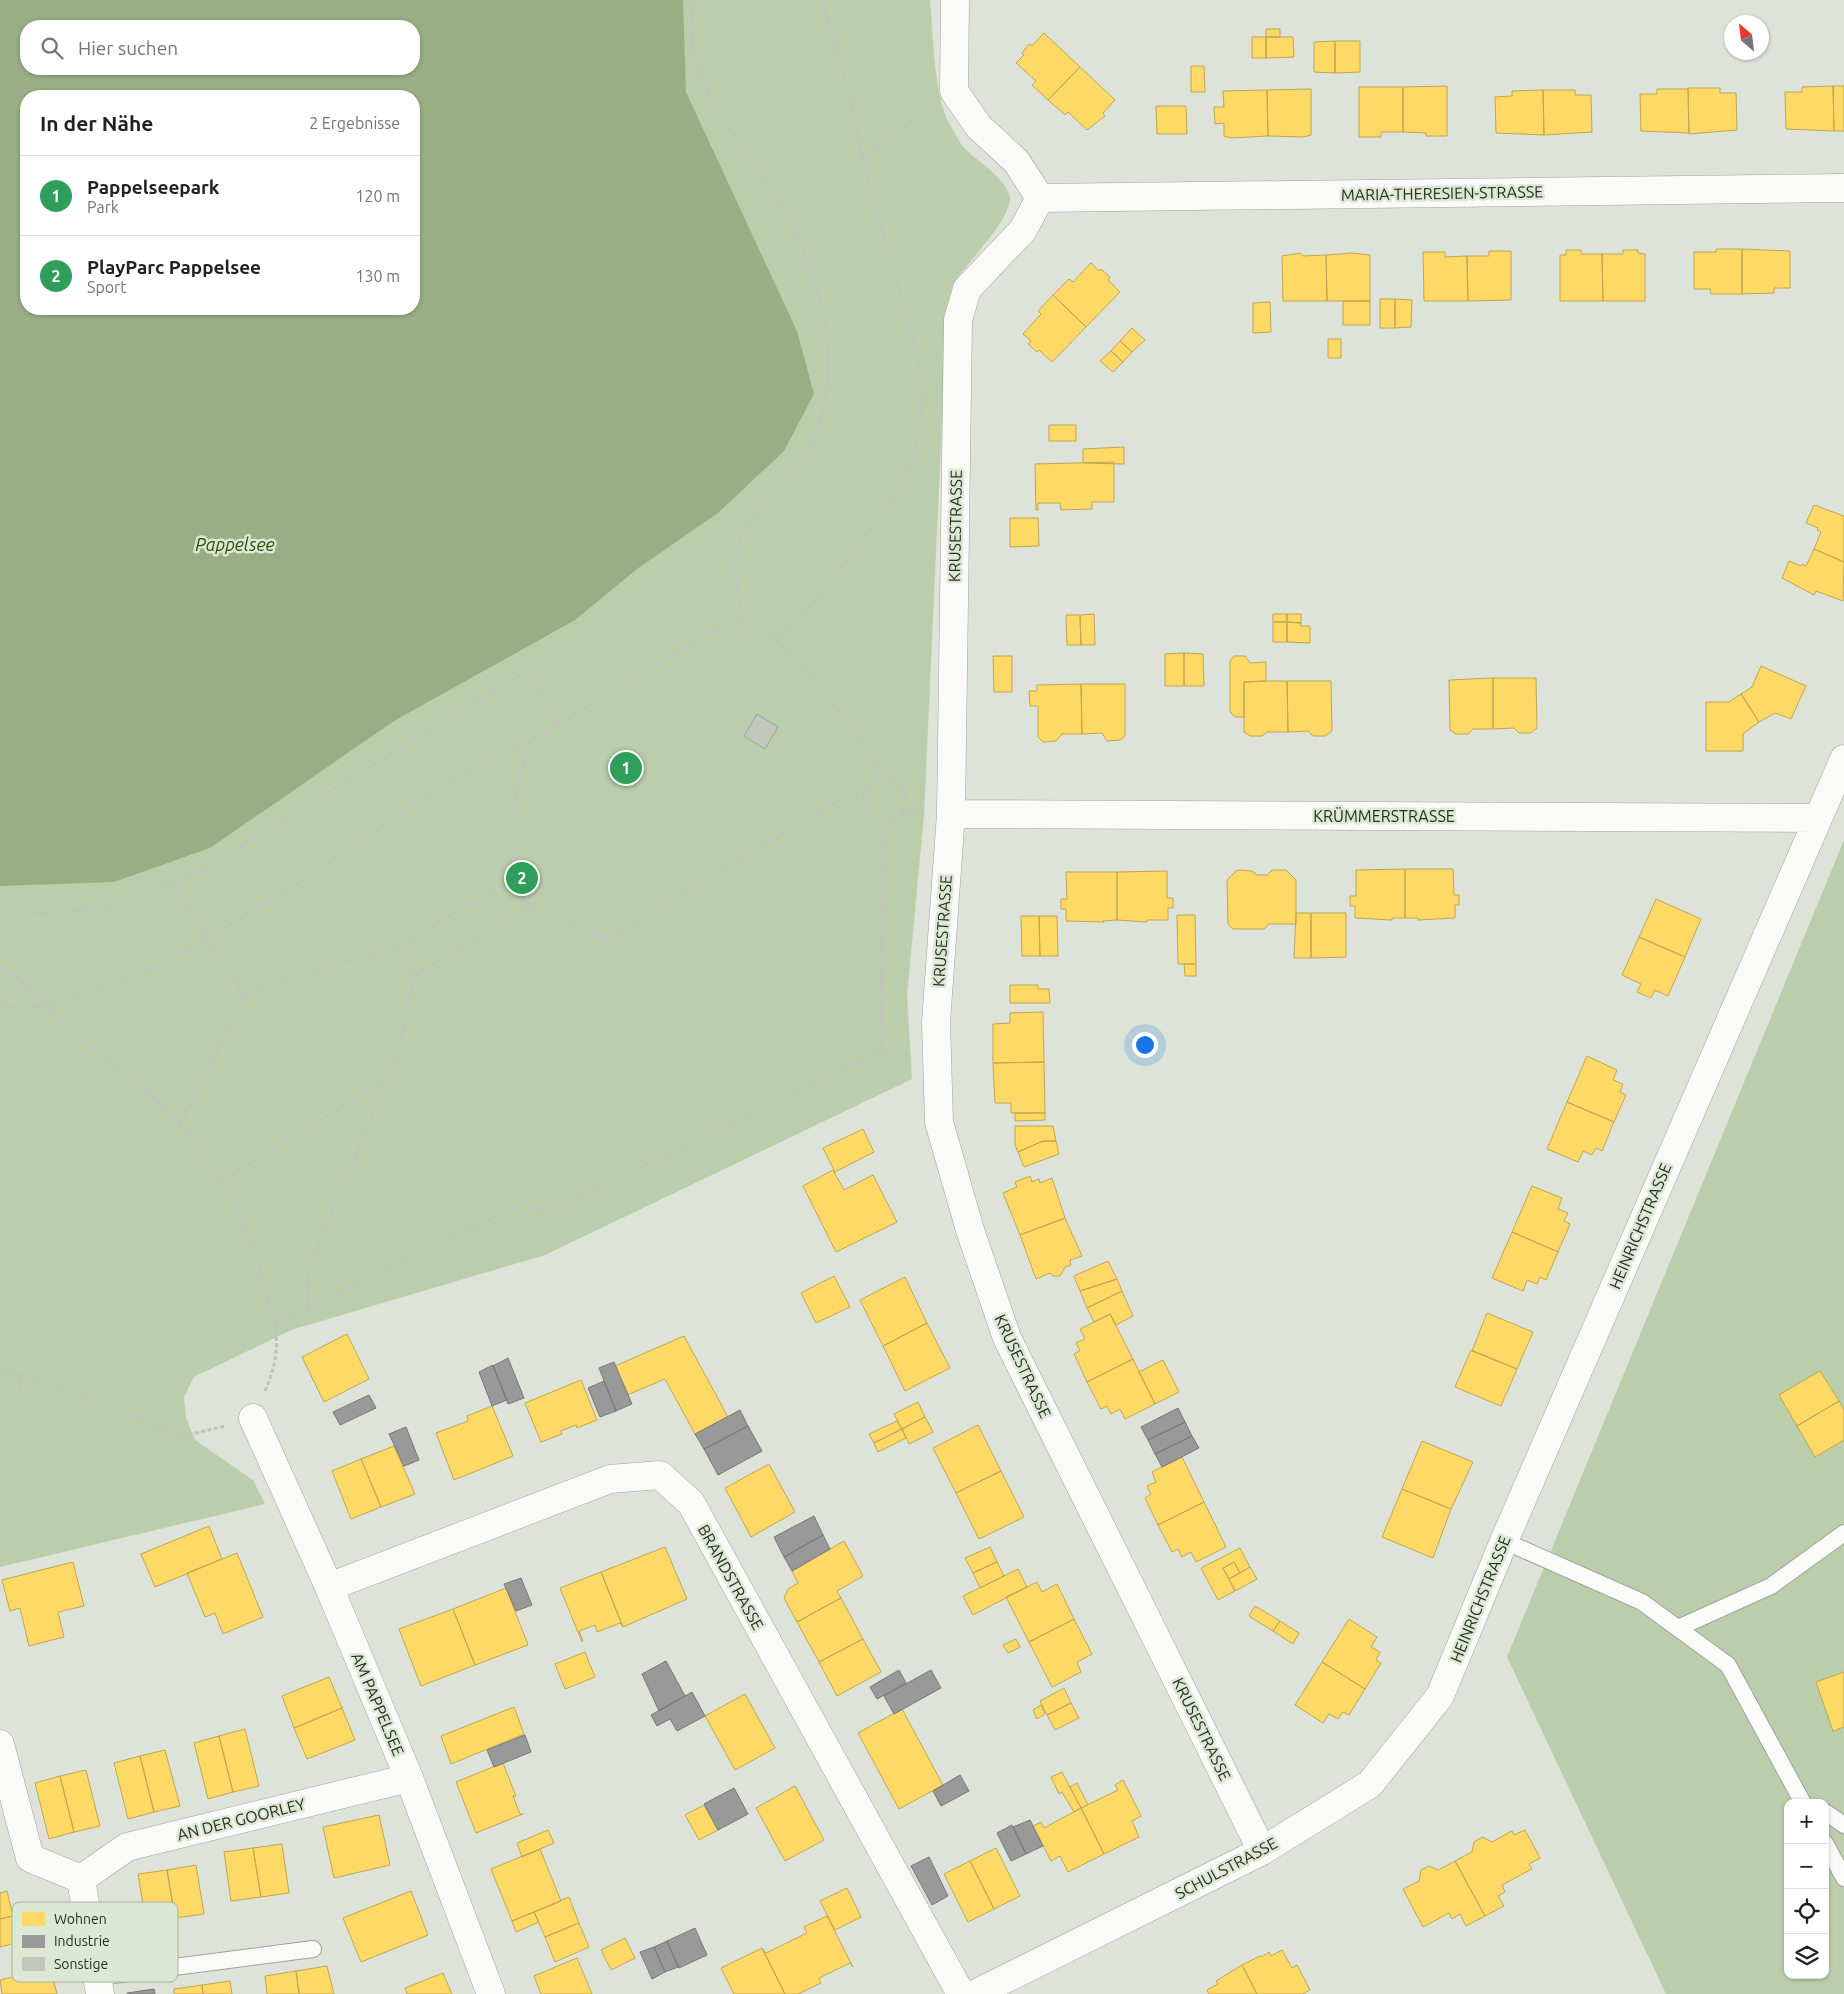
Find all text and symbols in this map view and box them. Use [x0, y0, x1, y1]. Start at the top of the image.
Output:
north arrow [1724, 15, 1769, 60]
search box [20, 20, 420, 75]
icon: search [38, 34, 66, 62]
text: Hier suchen [78, 37, 178, 59]
text: In der Nähe [40, 111, 153, 135]
text: 2 Ergebnisse [309, 114, 400, 132]
text: Pappelseepark [87, 176, 220, 198]
street label: MARIA-THERESIEN-STRASSE [1341, 182, 1543, 204]
text: 1 [51, 187, 61, 205]
text: 120 m [355, 187, 400, 205]
text: Park [87, 198, 119, 216]
text: PlayParc Pappelsee [87, 256, 261, 278]
text: 2 [51, 267, 61, 285]
text: 130 m [355, 267, 400, 285]
text: Sport [87, 278, 126, 296]
street label: KRUSESTRASSE [945, 470, 965, 582]
water label: Pappelsee [195, 534, 275, 554]
pin: 1 [610, 749, 642, 787]
street label: KRÜMMERSTRASSE [1313, 807, 1455, 825]
pin: 2 [506, 859, 538, 897]
street label: KRUSESTRASSE [929, 874, 955, 988]
your location [1132, 1032, 1158, 1058]
street label: HEINRICHSTRASSE [1605, 1160, 1675, 1292]
street label: KRUSESTRASSE [991, 1311, 1055, 1421]
street label: BRANDSTRASSE [695, 1521, 767, 1633]
street label: HEINRICHSTRASSE [1446, 1533, 1514, 1665]
street label: AM PAPPELSEE [348, 1650, 408, 1758]
street label: KRUSESTRASSE [1169, 1675, 1235, 1783]
street label: AN DER GOORLEY [175, 1794, 308, 1844]
map controls [1784, 1799, 1829, 1979]
button: + [1784, 1799, 1829, 1844]
street label: SCHULSTRASSE [1172, 1834, 1280, 1902]
button: − [1784, 1844, 1829, 1889]
button: locate [1784, 1889, 1829, 1934]
legend [12, 1902, 178, 1982]
text: Wohnen [54, 1911, 107, 1927]
text: Industrie [54, 1933, 110, 1949]
button: layers [1784, 1934, 1829, 1979]
text: Sonstige [54, 1956, 108, 1972]

